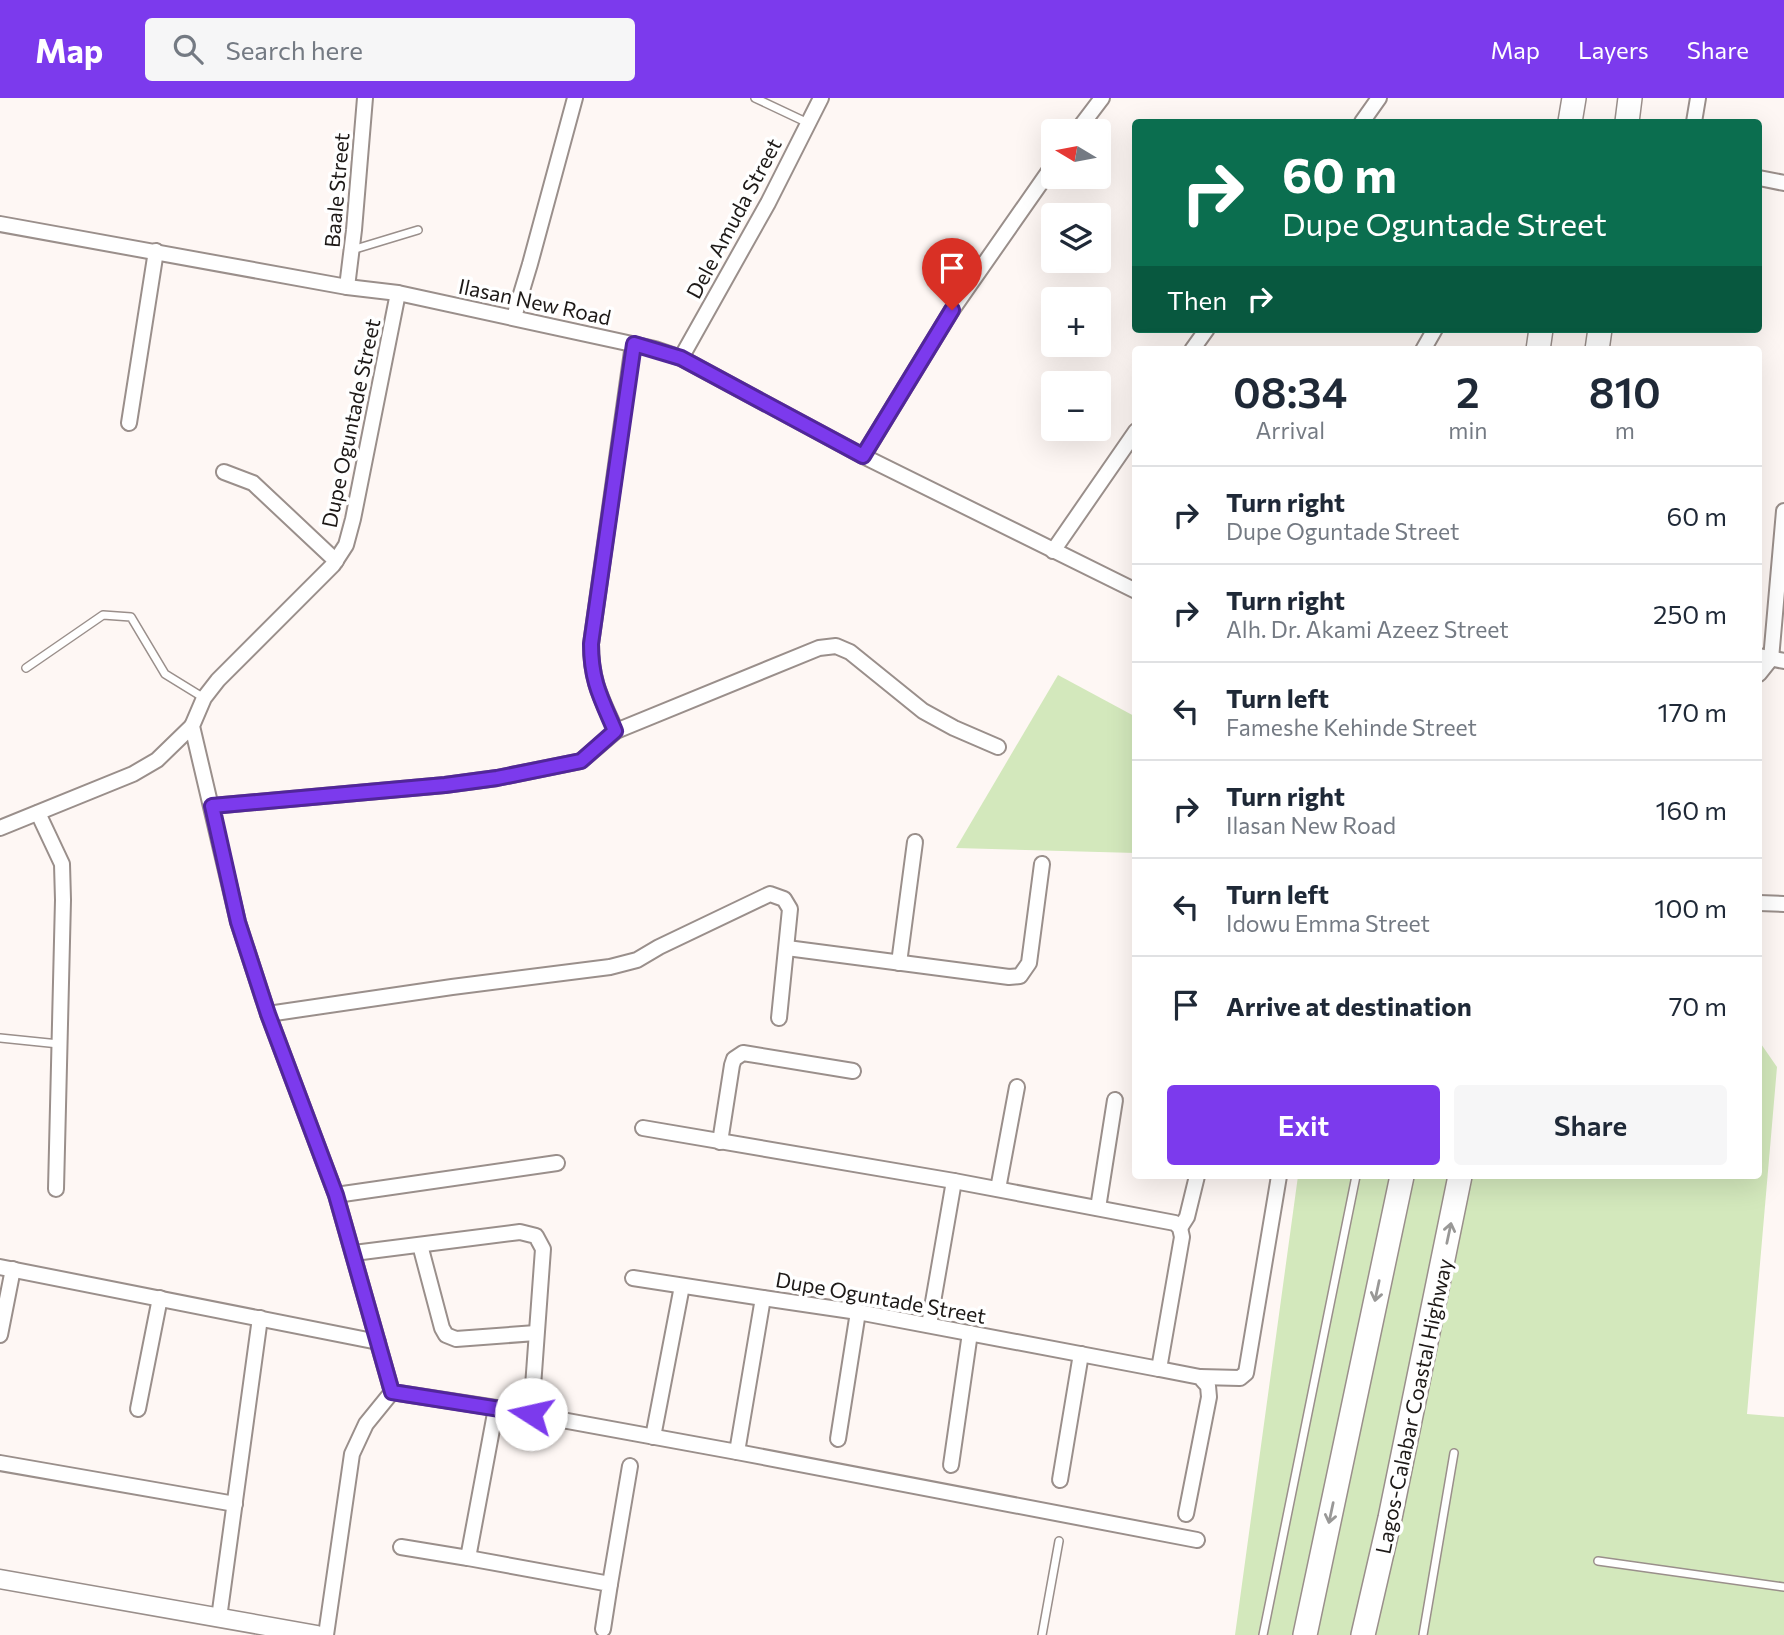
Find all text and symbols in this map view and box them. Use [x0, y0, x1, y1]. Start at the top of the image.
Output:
search box [145, 18, 635, 81]
text: Map [35, 29, 103, 70]
icon: search [169, 30, 207, 68]
text: Search here [225, 34, 363, 65]
text: Map [1491, 35, 1540, 64]
text: Layers [1578, 35, 1649, 64]
text: Share [1687, 35, 1749, 64]
north arrow [1041, 119, 1111, 189]
map controls [1041, 119, 1111, 441]
street label: Baale Street [319, 131, 353, 249]
street label: Dele Amuda Street [680, 134, 786, 302]
text: 60 m [1282, 143, 1397, 203]
icon: right [1167, 147, 1258, 238]
button: layers [1041, 203, 1111, 273]
text: Dupe Oguntade Street [1282, 203, 1607, 243]
pin [922, 238, 982, 310]
icon: arrive [933, 249, 971, 287]
street label: Ilasan New Road [456, 273, 614, 329]
icon: right [1241, 280, 1279, 318]
text: Then [1167, 284, 1227, 315]
button: + [1041, 287, 1111, 357]
street label: Dupe Oguntade Street [316, 316, 384, 530]
text: 08:34 [1233, 365, 1347, 417]
text: 2 [1456, 365, 1480, 417]
text: 810 [1589, 365, 1661, 417]
button: − [1041, 371, 1111, 441]
text: Arrival [1255, 416, 1325, 444]
text: min [1448, 416, 1488, 444]
text: m [1615, 416, 1635, 444]
text: Turn right [1226, 486, 1345, 517]
icon: right [1167, 496, 1205, 534]
text: 60 m [1667, 500, 1727, 531]
text: Dupe Oguntade Street [1226, 517, 1460, 545]
text: Turn right [1226, 584, 1345, 615]
icon: right [1167, 594, 1205, 632]
text: 250 m [1653, 598, 1727, 629]
text: Alh. Dr. Akami Azeez Street [1226, 615, 1509, 643]
text: Turn left [1226, 682, 1329, 713]
icon: left [1167, 692, 1205, 730]
text: 170 m [1658, 696, 1727, 727]
text: Fameshe Kehinde Street [1226, 713, 1477, 741]
text: Turn right [1226, 780, 1345, 811]
icon: right [1167, 790, 1205, 828]
text: 160 m [1655, 794, 1727, 825]
text: Ilasan New Road [1226, 811, 1396, 839]
text: Turn left [1226, 878, 1329, 909]
icon: left [1167, 888, 1205, 926]
text: 100 m [1654, 892, 1727, 923]
text: Idowu Emma Street [1226, 909, 1430, 937]
icon: arrive [1167, 986, 1205, 1024]
text: Arrive at destination [1226, 990, 1472, 1021]
text: 70 m [1669, 990, 1727, 1021]
button: Exit [1167, 1085, 1440, 1165]
button: Share [1454, 1085, 1727, 1165]
one-way arrow [1442, 1222, 1456, 1245]
street label: Lagos-Calabar Coastal Highway [1369, 1256, 1457, 1556]
street label: Dupe Oguntade Street [774, 1266, 988, 1328]
one-way arrow [1370, 1279, 1384, 1302]
position arrow [494, 1377, 568, 1451]
one-way arrow [1323, 1501, 1337, 1524]

